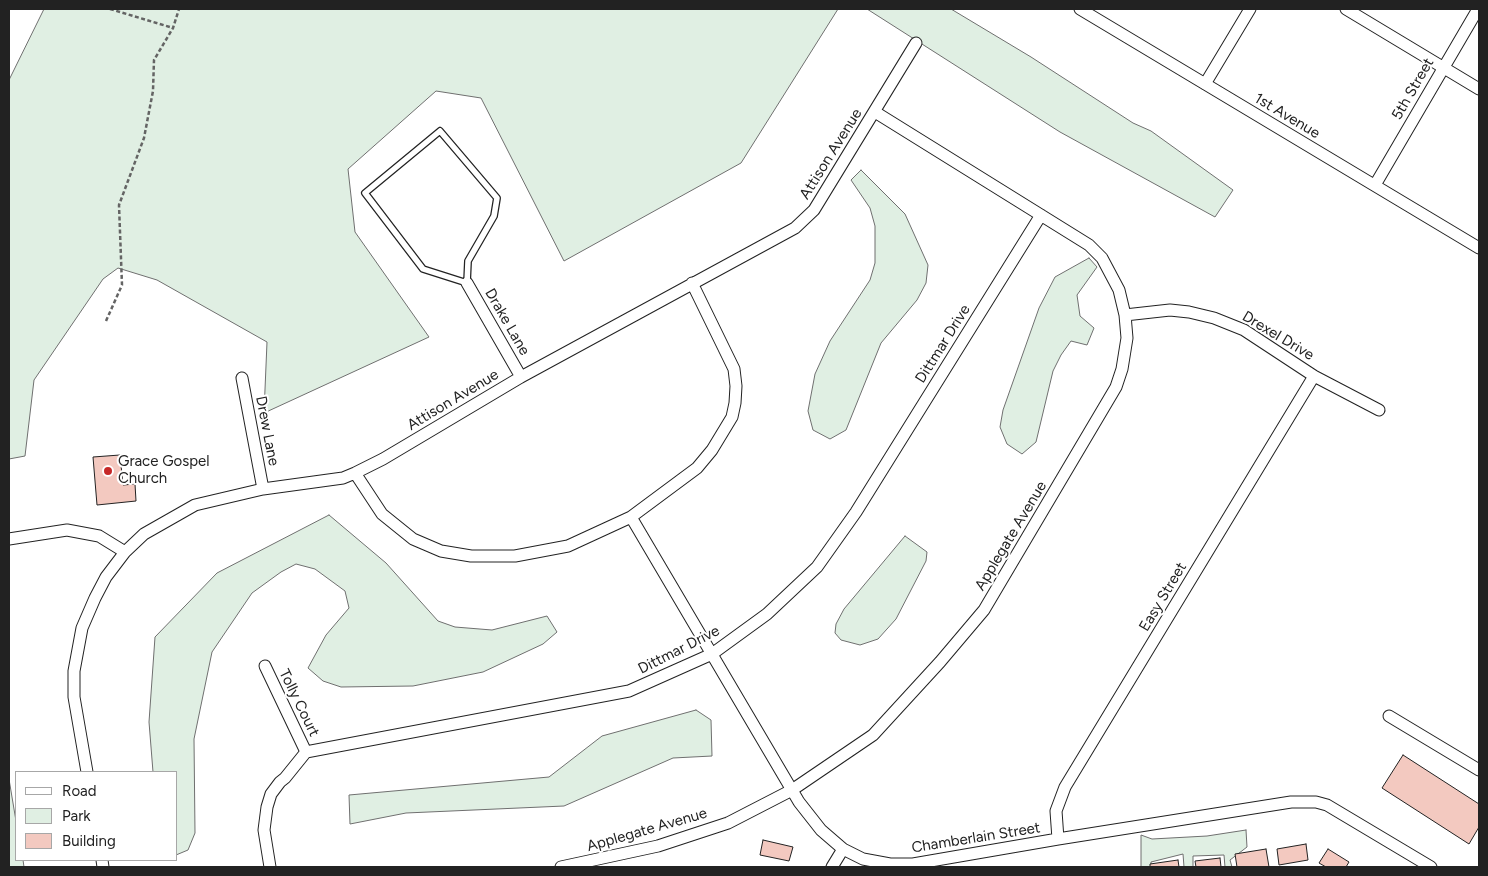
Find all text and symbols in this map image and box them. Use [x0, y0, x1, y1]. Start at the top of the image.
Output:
street label: 5th Street [1388, 55, 1438, 123]
street label: 1st Avenue [1251, 89, 1323, 143]
street label: Attison Avenue [796, 105, 866, 203]
street label: Drake Lane [481, 285, 533, 359]
street label: Dittmar Drive [912, 301, 974, 387]
street label: Drexel Drive [1239, 308, 1317, 364]
street label: Attison Avenue [404, 366, 502, 434]
street label: Drew Lane [251, 395, 283, 467]
place label: Grace Gospel Church [118, 453, 210, 488]
marker: Grace Gospel Church [102, 465, 114, 477]
street label: Applegate Avenue [971, 478, 1051, 594]
street label: Easy Street [1135, 559, 1191, 635]
street label: Dittmar Drive [635, 622, 723, 678]
street label: Tolly Court [275, 666, 323, 740]
legend [15, 771, 178, 861]
text: Road [62, 782, 97, 800]
street label: Applegate Avenue [585, 804, 709, 856]
text: Park [62, 807, 91, 825]
street label: Chamberlain Street [910, 819, 1042, 857]
text: Building [62, 832, 116, 850]

